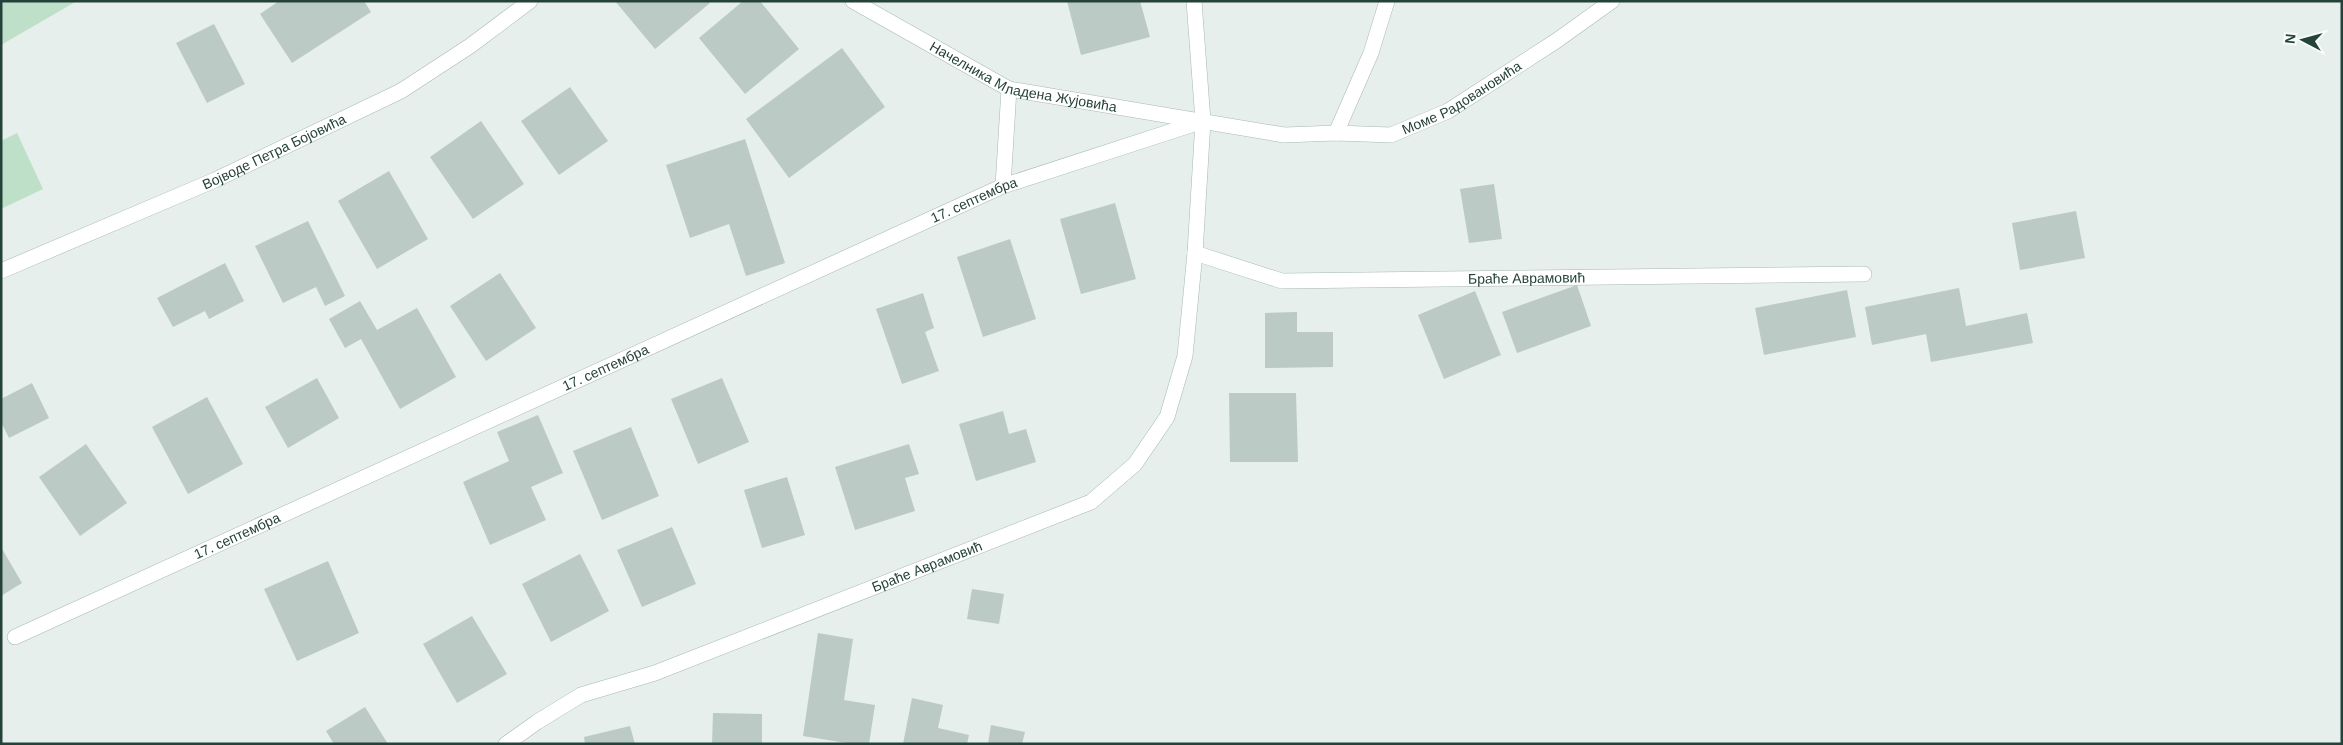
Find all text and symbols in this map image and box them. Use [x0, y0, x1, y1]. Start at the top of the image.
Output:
north arrow [2278, 15, 2328, 65]
text: N [2282, 33, 2299, 45]
street label: Начелника Младена Жујовића [927, 38, 1118, 115]
street label: Моме Радовановића [1399, 58, 1524, 138]
street label: Војводе Петра Бојовића [200, 111, 348, 192]
street label: 17. септембра [928, 174, 1019, 226]
street label: Браће Аврамовић [1468, 269, 1585, 287]
street label: 17. септембра [560, 341, 651, 394]
street label: 17. септембра [191, 509, 283, 562]
street label: Браће Аврамовић [870, 537, 984, 595]

